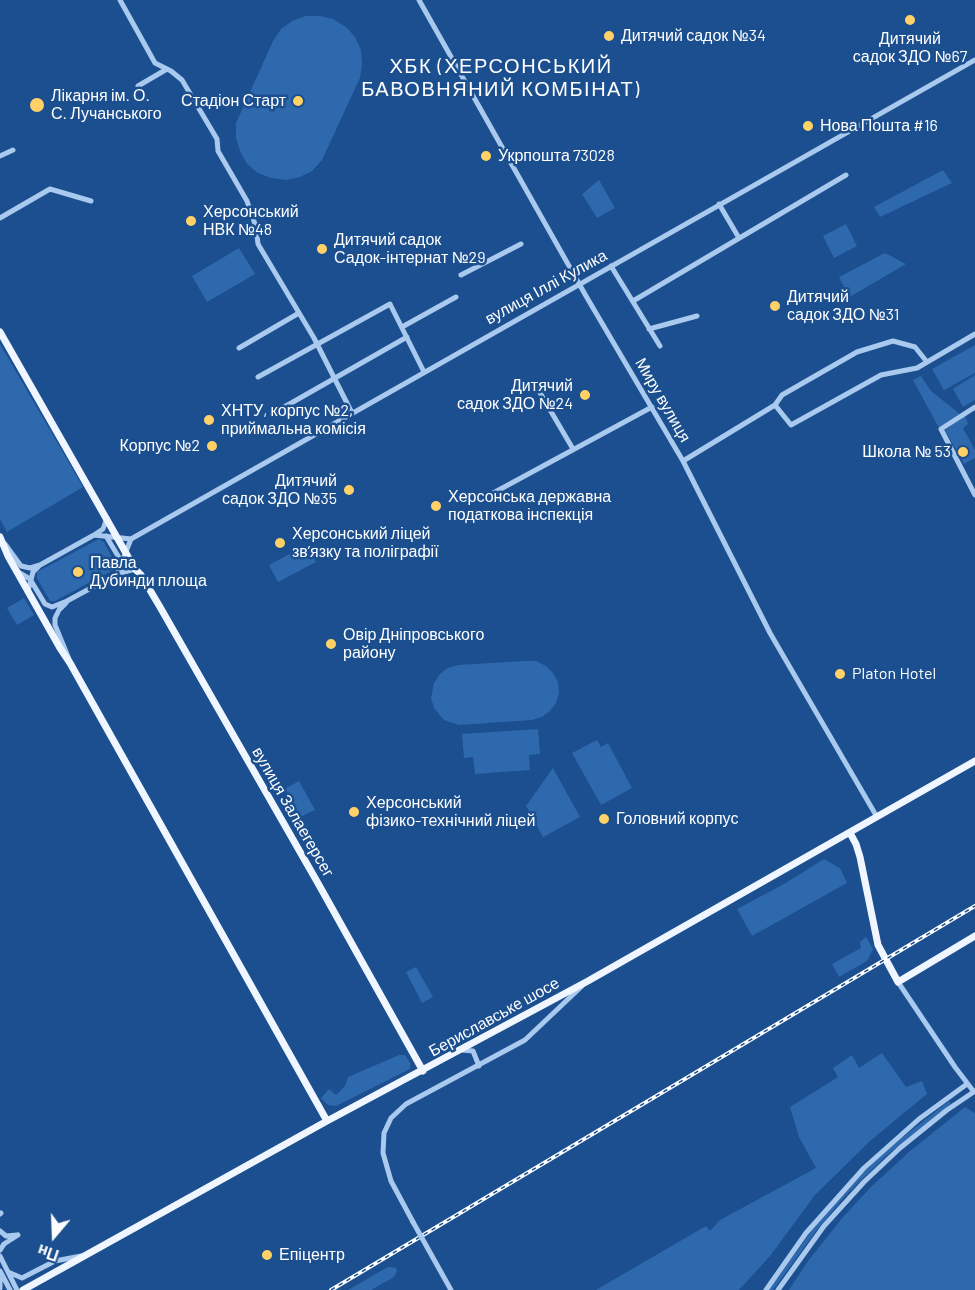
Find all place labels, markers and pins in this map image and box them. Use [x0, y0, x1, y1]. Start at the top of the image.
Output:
marker: Дитячий садок ЗДО №67 [903, 13, 917, 27]
place label: Дитячий садок №34 [621, 26, 766, 46]
marker: Дитячий садок №34 [602, 29, 616, 43]
place label: Дитячий садок ЗДО №67 [853, 29, 967, 67]
place label: Лікарня ім. О. С. Лучанського [51, 86, 162, 124]
place label: Стадіон Старт [181, 91, 286, 111]
marker: Стадіон Старт [291, 94, 305, 108]
marker: Лікарня ім. О. С. Лучанського [28, 96, 46, 114]
place label: Нова Пошта #16 [820, 116, 938, 136]
marker: Нова Пошта #16 [801, 119, 815, 133]
place label: Укрпошта 73028 [498, 146, 615, 166]
marker: Укрпошта 73028 [479, 149, 493, 163]
place label: Херсонський НВК №48 [203, 202, 299, 240]
marker: Херсонський НВК №48 [184, 214, 198, 228]
place label: Дитячий садок Садок-інтернат №29 [334, 230, 485, 268]
marker: Дитячий садок Садок-інтернат №29 [315, 242, 329, 256]
place label: Дитячий садок ЗДО №31 [787, 287, 899, 325]
marker: Дитячий садок ЗДО №31 [768, 299, 782, 313]
place label: Дитячий садок ЗДО №24 [457, 376, 573, 414]
marker: Дитячий садок ЗДО №24 [578, 388, 592, 402]
place label: ХНТУ, корпус №2, приймальна комісія [221, 401, 366, 439]
marker: ХНТУ, корпус №2, приймальна комісія [202, 413, 216, 427]
place label: Корпус №2 [119, 436, 200, 456]
marker: Корпус №2 [205, 439, 219, 453]
place label: Школа № 53 [862, 442, 951, 462]
marker: Школа № 53 [956, 445, 970, 459]
place label: Дитячий садок ЗДО №35 [222, 471, 337, 509]
marker: Дитячий садок ЗДО №35 [342, 483, 356, 497]
place label: Херсонська державна податкова інспекція [448, 487, 611, 525]
marker: Херсонська державна податкова інспекція [429, 499, 443, 513]
place label: Херсонський ліцей зв’язку та поліграфії [292, 524, 439, 562]
marker: Херсонський ліцей зв’язку та поліграфії [273, 536, 287, 550]
place label: Павла Дубинди площа [90, 553, 207, 591]
marker: Павла Дубинди площа [71, 565, 85, 579]
place label: Овір Дніпровського району [343, 625, 484, 663]
marker: Овір Дніпровського району [324, 637, 338, 651]
place label: Platon Hotel [852, 664, 936, 684]
marker: Platon Hotel [833, 667, 847, 681]
place label: Херсонський фізико-технічний ліцей [366, 793, 535, 831]
marker: Херсонський фізико-технічний ліцей [347, 805, 361, 819]
place label: Головний корпус [616, 809, 738, 829]
marker: Головний корпус [597, 812, 611, 826]
place label: Епіцентр [279, 1245, 345, 1265]
marker: Епіцентр [260, 1248, 274, 1262]

